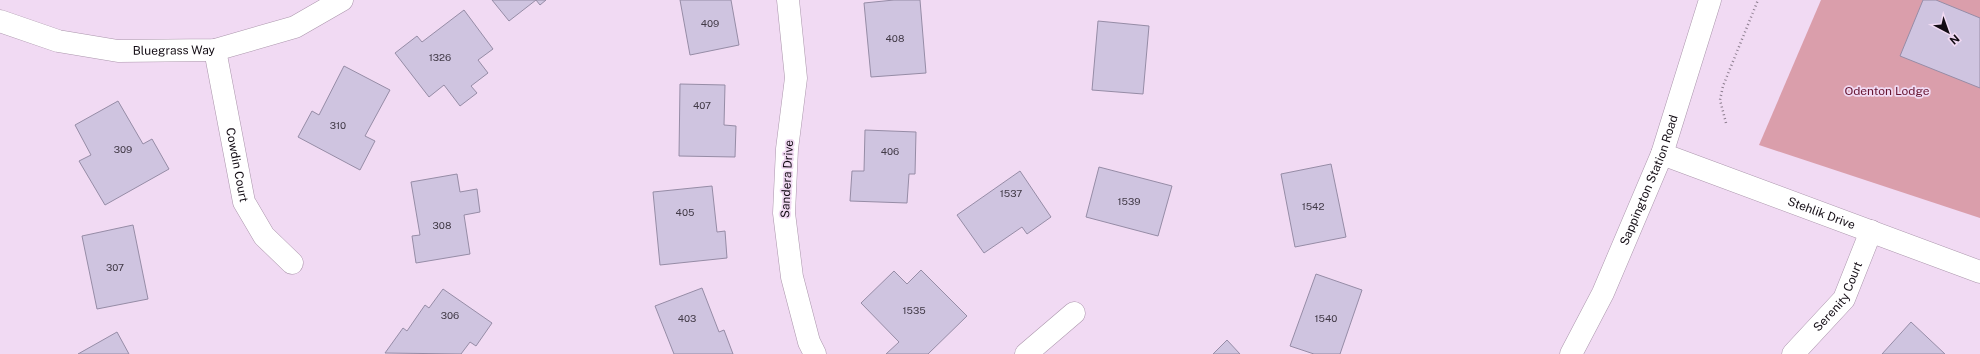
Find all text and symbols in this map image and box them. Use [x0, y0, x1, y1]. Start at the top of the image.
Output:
north arrow [1928, 12, 1968, 52]
house number: 409 [701, 17, 719, 29]
house number: 408 [886, 32, 904, 44]
text: N [1947, 32, 1962, 47]
street label: Bluegrass Way [133, 43, 216, 58]
house number: 1326 [429, 51, 451, 63]
park label: Odenton Lodge [1844, 84, 1930, 98]
house number: 407 [693, 99, 711, 111]
street label: Sappington Station Road [1617, 113, 1681, 247]
house number: 310 [330, 119, 346, 131]
street label: Cowdin Court [223, 126, 251, 204]
street label: Sandera Drive [778, 139, 796, 218]
house number: 309 [114, 143, 132, 155]
house number: 406 [881, 145, 899, 157]
house number: 1537 [1000, 187, 1022, 199]
street label: Stehlik Drive [1786, 194, 1857, 232]
house number: 1539 [1118, 195, 1140, 207]
house number: 1542 [1302, 200, 1324, 212]
house number: 405 [676, 206, 694, 218]
house number: 308 [433, 219, 451, 231]
street label: Serenity Court [1810, 259, 1865, 334]
house number: 307 [106, 261, 124, 273]
house number: 1535 [902, 304, 926, 316]
house number: 306 [441, 309, 459, 321]
house number: 403 [678, 312, 696, 324]
house number: 1540 [1315, 312, 1337, 324]

